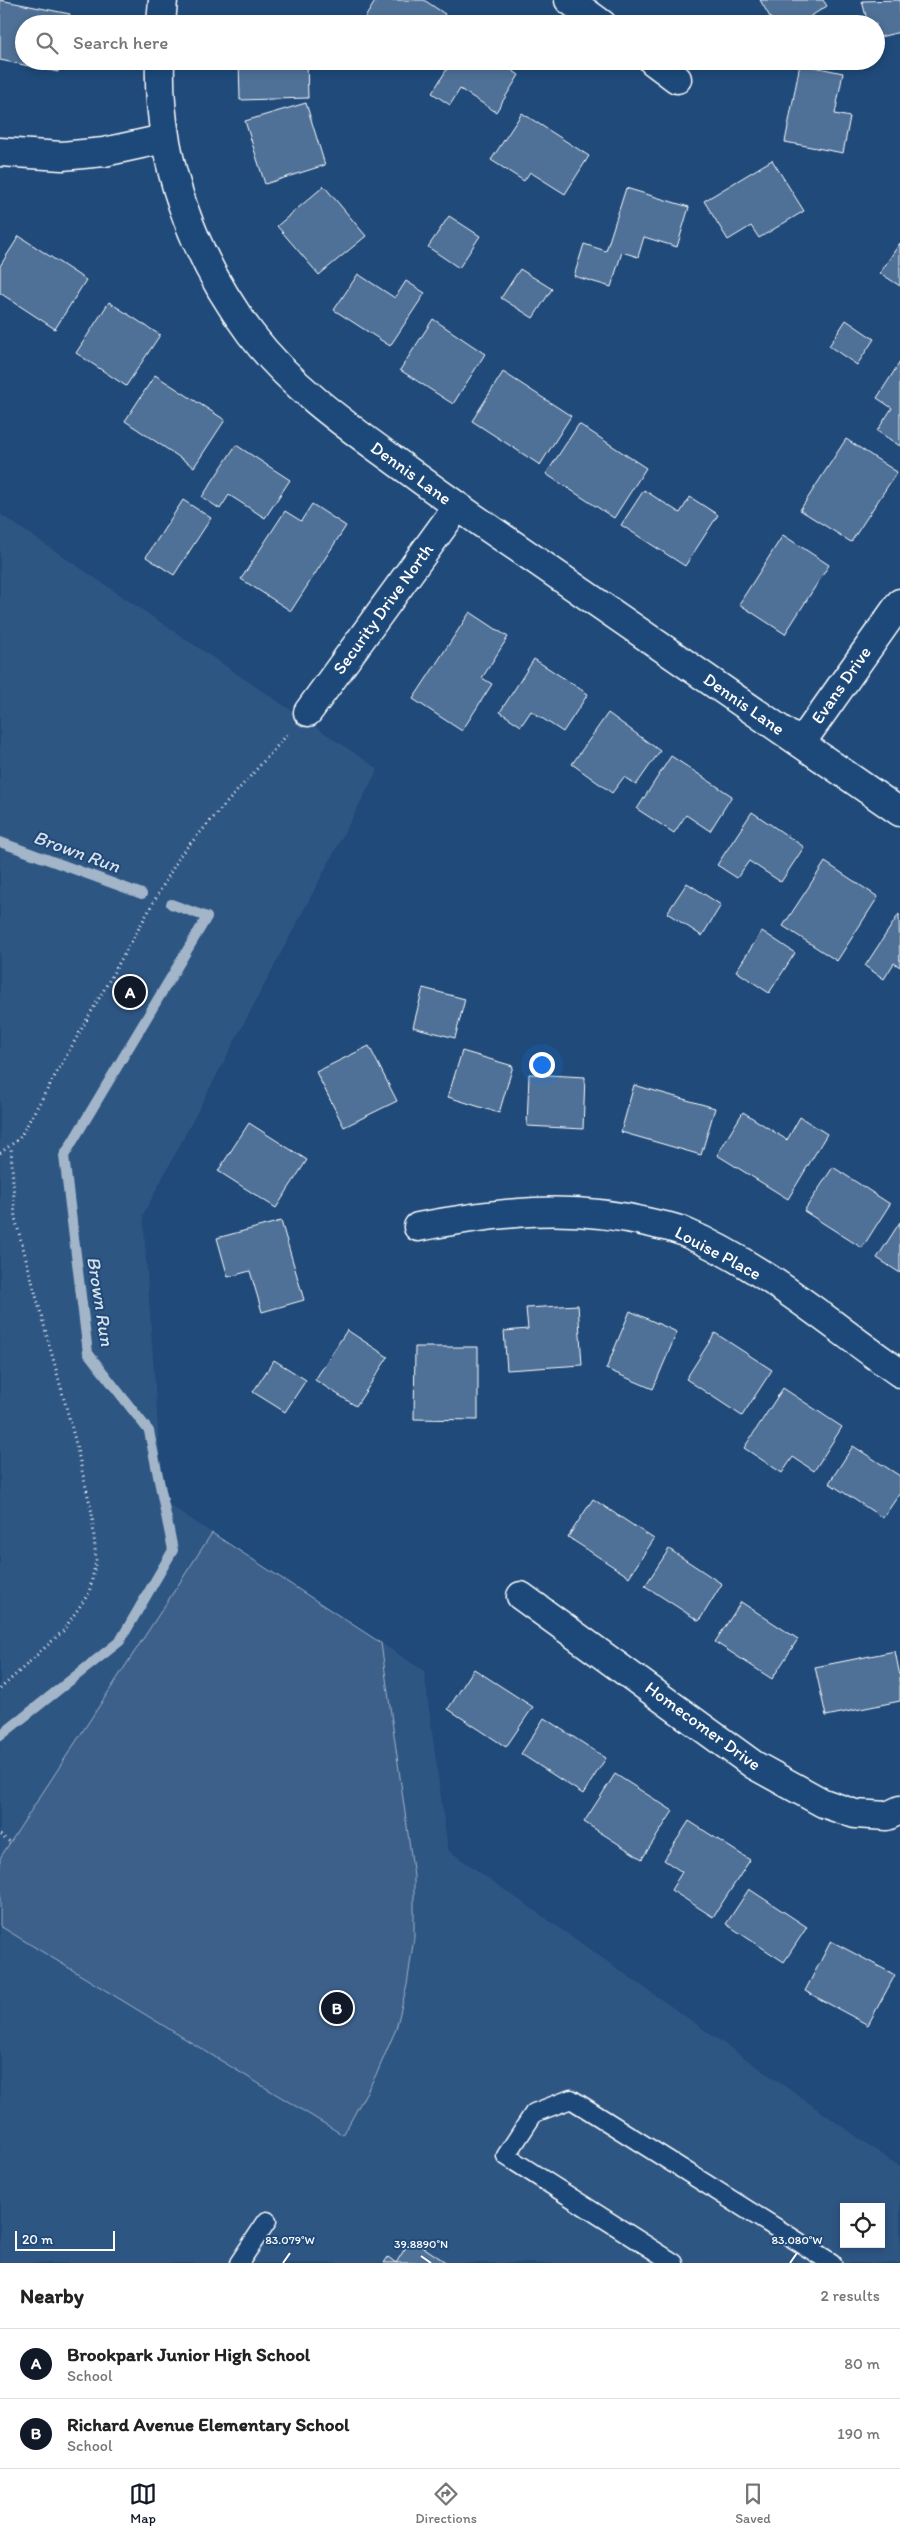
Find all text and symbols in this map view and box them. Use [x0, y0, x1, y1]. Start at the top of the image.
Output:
search box [15, 15, 885, 70]
icon: search [33, 29, 61, 57]
text: Search here [73, 31, 168, 54]
street label: Dennis Lane [366, 436, 456, 510]
street label: Security Drive North [328, 539, 438, 679]
street label: Evans Drive [806, 642, 876, 728]
street label: Dennis Lane [699, 668, 789, 740]
water label: Brown Run [30, 825, 123, 878]
pin: A [114, 973, 146, 1011]
your location [529, 1052, 555, 1078]
street label: Louise Place [671, 1221, 765, 1285]
water label: Brown Run [82, 1255, 119, 1348]
street label: Homecomer Drive [641, 1677, 765, 1775]
pin: B [321, 1989, 353, 2027]
map controls [840, 2203, 885, 2248]
button: locate [840, 2203, 885, 2248]
scale bar [15, 2228, 115, 2251]
text: 20 m [22, 2231, 53, 2248]
text: 83.079°W [265, 2233, 315, 2247]
text: 83.080°W [771, 2233, 823, 2247]
text: 39.8890°N [394, 2237, 448, 2251]
text: Nearby [20, 2283, 84, 2308]
text: 2 results [820, 2286, 880, 2305]
text: Brookpark Junior High School [67, 2343, 310, 2366]
text: A [31, 2354, 41, 2373]
text: 80 m [844, 2354, 880, 2373]
text: School [67, 2366, 113, 2385]
text: Richard Avenue Elementary School [67, 2413, 349, 2436]
text: B [31, 2424, 41, 2443]
text: 190 m [837, 2424, 880, 2443]
text: School [67, 2436, 113, 2455]
tab: Map [129, 2480, 157, 2527]
tab: Directions [415, 2480, 477, 2527]
tab: Saved [735, 2480, 771, 2527]

